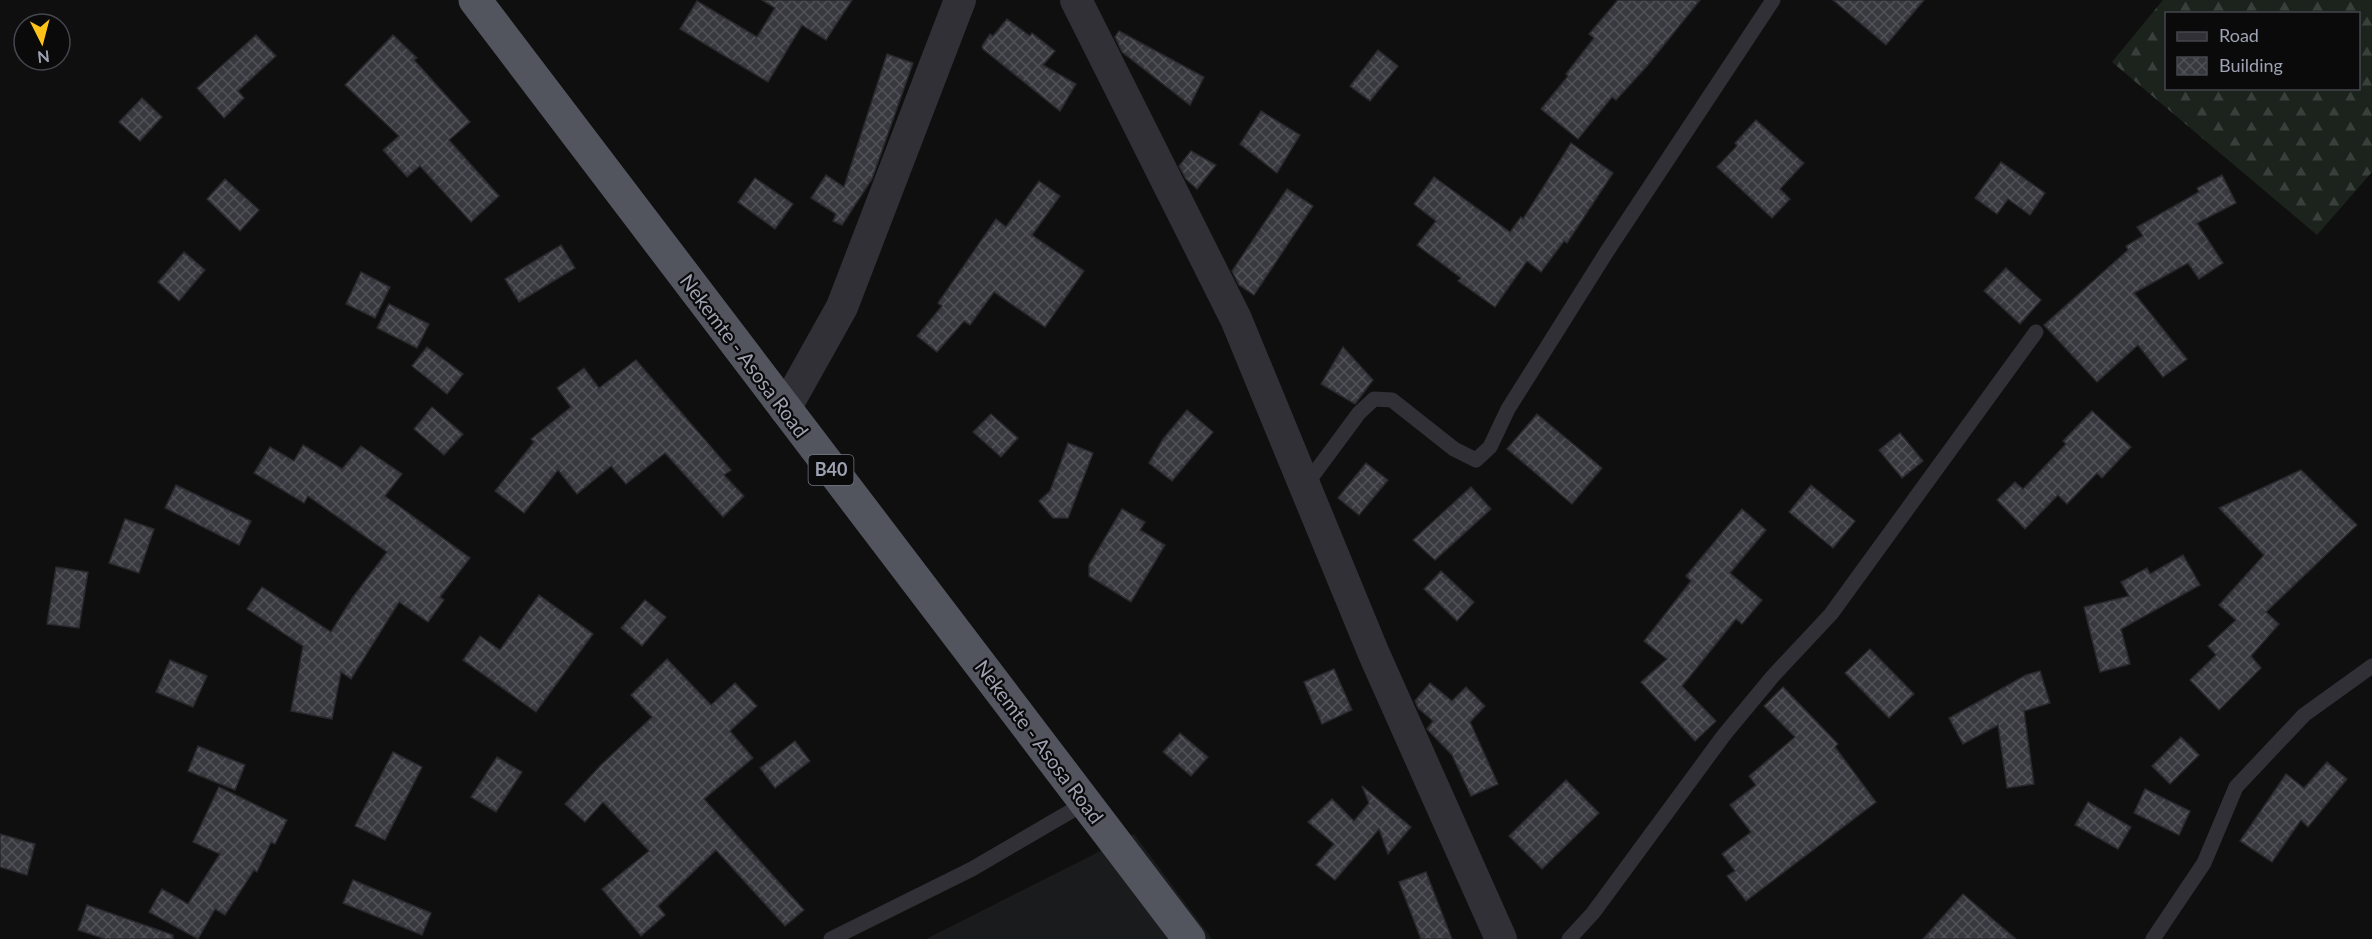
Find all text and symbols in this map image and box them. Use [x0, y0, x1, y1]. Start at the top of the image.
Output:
north arrow [12, 12, 72, 72]
legend [2165, 12, 2360, 90]
text: Road [2219, 24, 2259, 46]
text: N [36, 47, 51, 68]
text: Building [2219, 54, 2283, 76]
street label: Nekemte - Asosa Road [676, 269, 814, 442]
road number: B40 [808, 455, 854, 485]
street label: Nekemte - Asosa Road [971, 655, 1109, 828]

